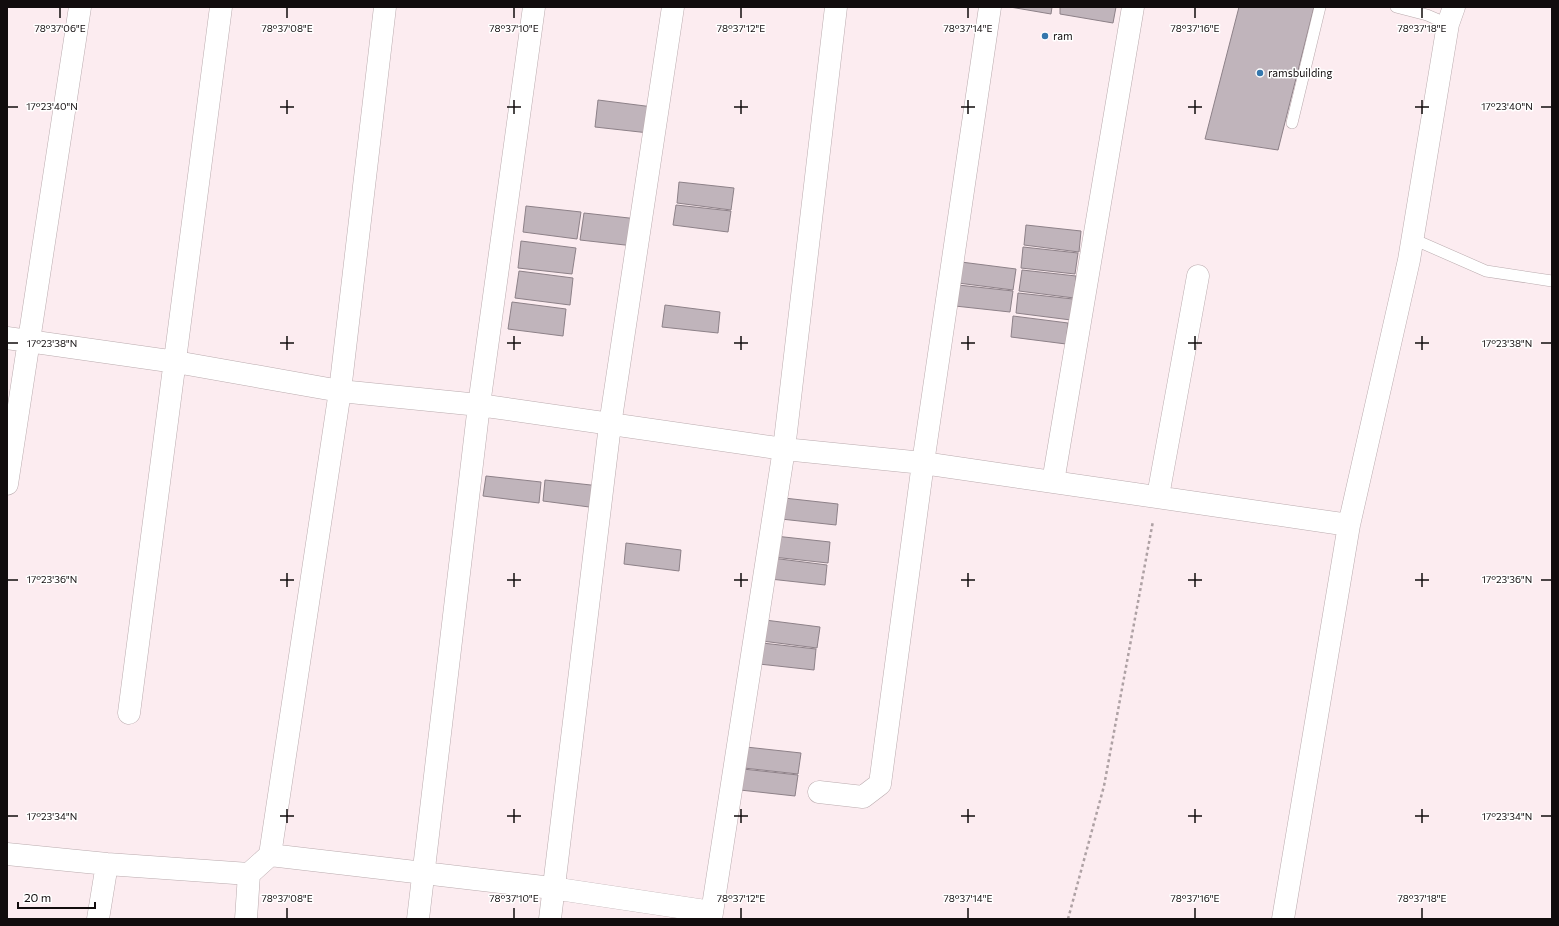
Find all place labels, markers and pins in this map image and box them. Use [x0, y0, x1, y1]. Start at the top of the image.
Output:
place label: ram [1053, 29, 1073, 42]
marker: ram [1040, 31, 1050, 41]
place label: ramsbuilding [1268, 66, 1332, 79]
marker: ramsbuilding [1255, 68, 1265, 78]

